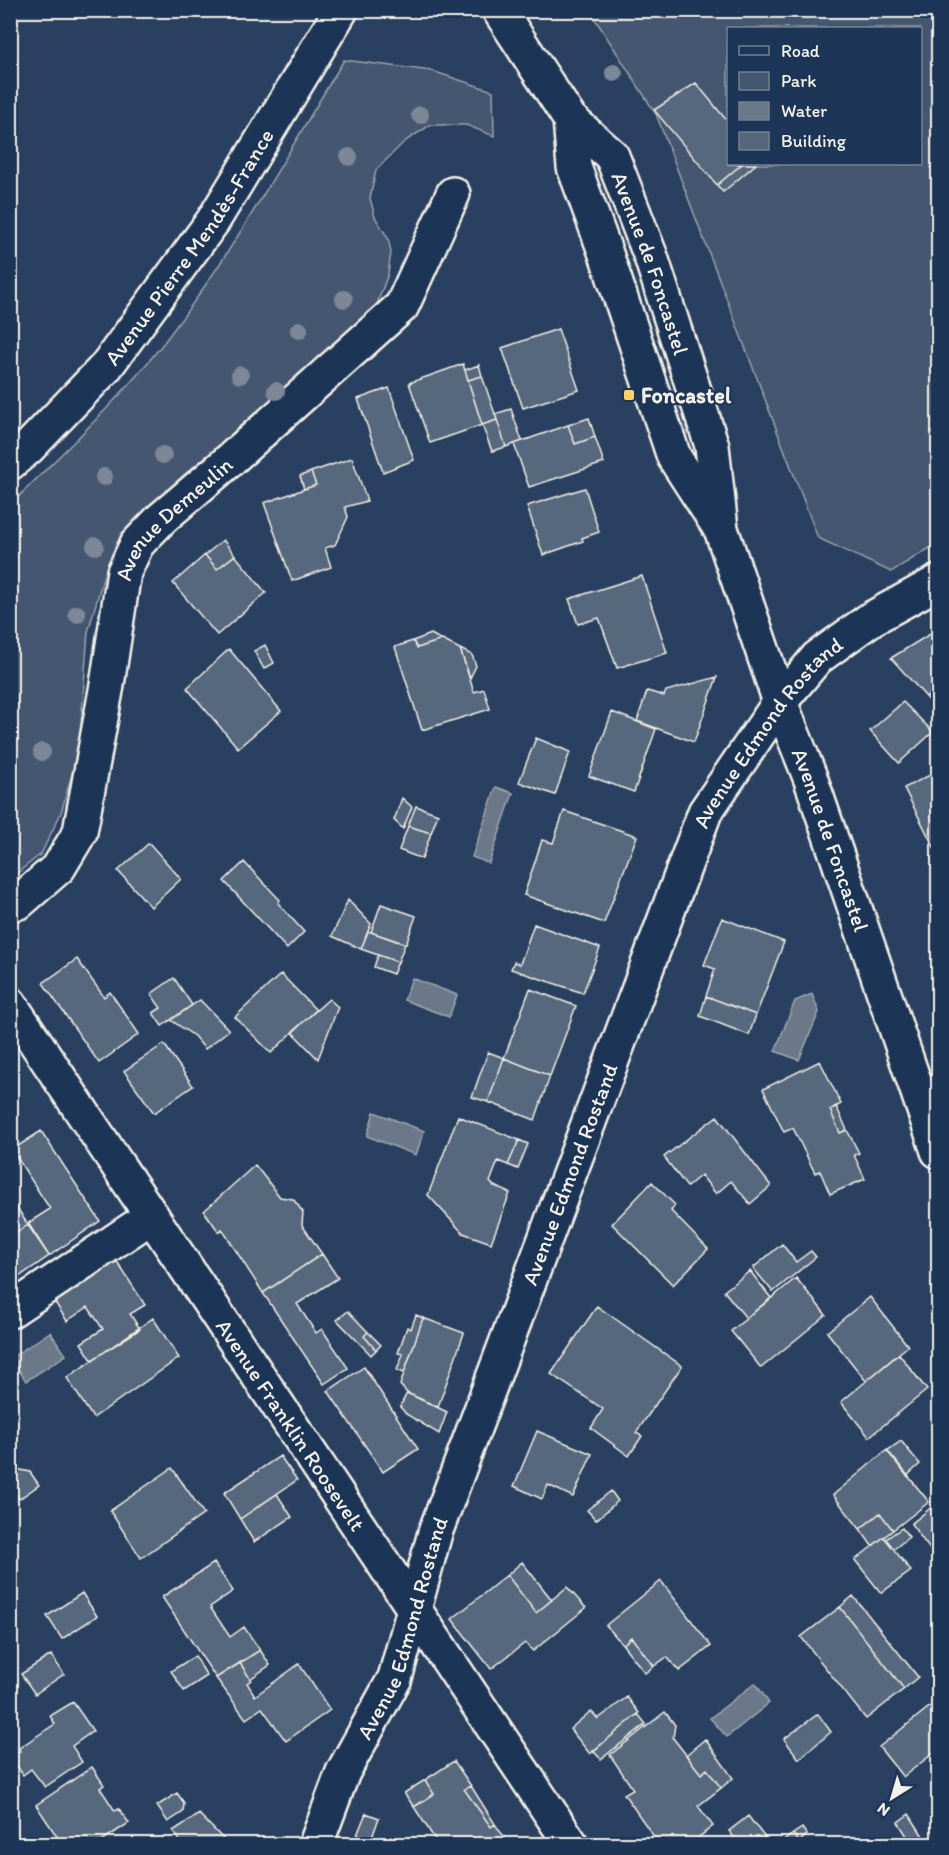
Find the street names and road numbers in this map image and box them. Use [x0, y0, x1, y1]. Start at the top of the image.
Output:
street label: Avenue Pierre Mendès-France [98, 124, 279, 370]
street label: Avenue de Foncastel [606, 168, 695, 358]
street label: Avenue Demeulin [109, 451, 238, 583]
street label: Avenue Edmond Rostand [687, 631, 848, 832]
street label: Avenue de Foncastel [786, 744, 875, 935]
street label: Avenue Edmond Rostand [516, 1059, 623, 1289]
street label: Avenue Franklin Roosevelt [211, 1314, 372, 1536]
street label: Avenue Edmond Rostand [350, 1513, 453, 1744]

